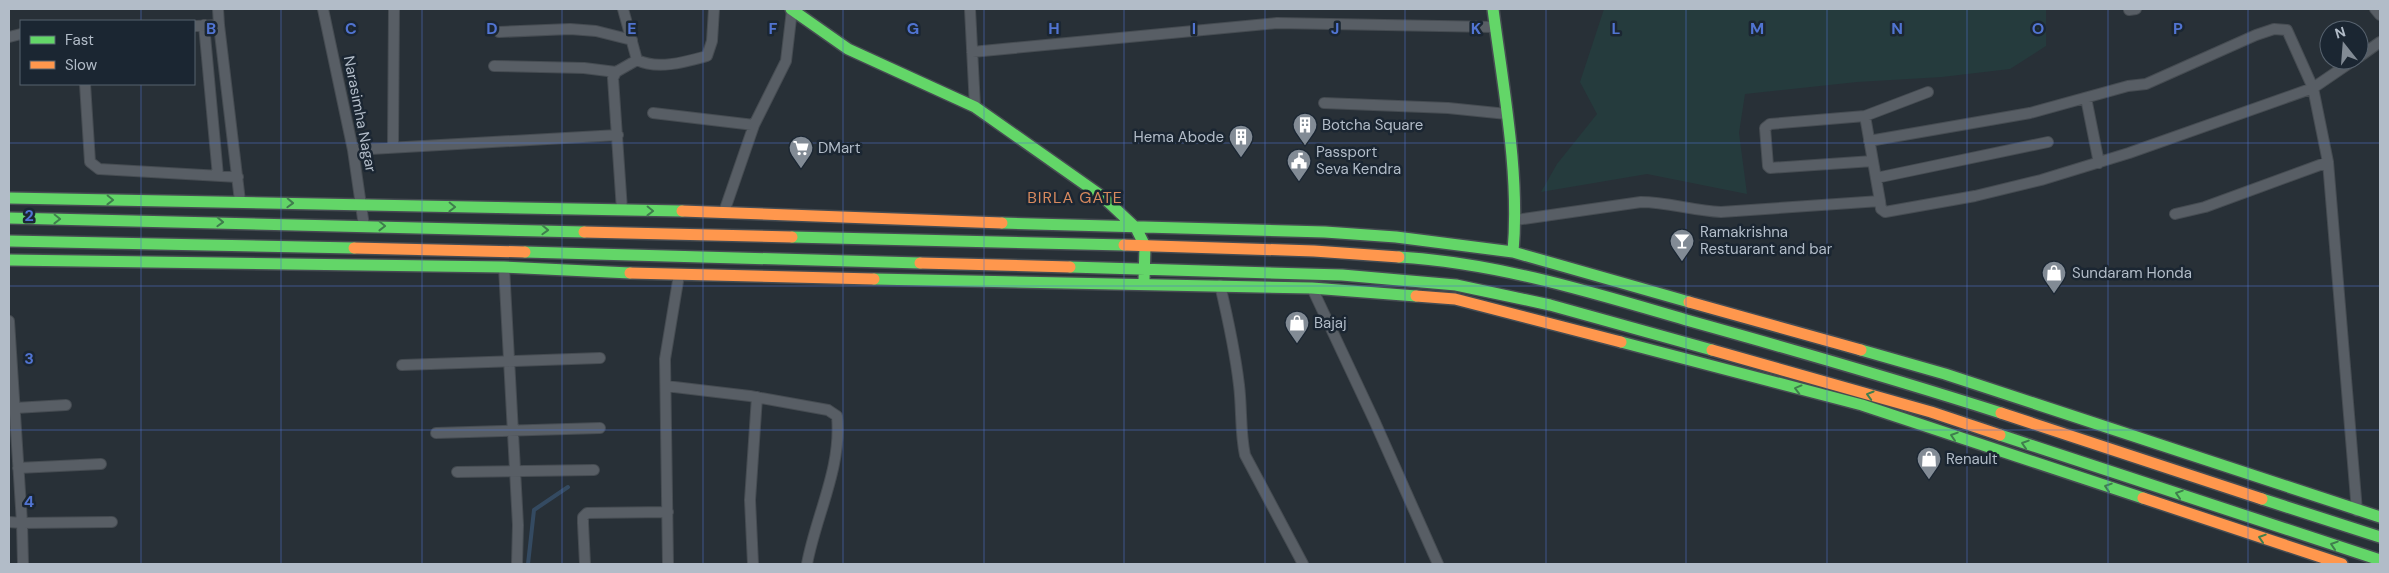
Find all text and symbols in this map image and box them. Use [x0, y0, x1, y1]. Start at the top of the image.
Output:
text: B [206, 18, 216, 39]
text: C [345, 18, 357, 39]
text: D [486, 18, 498, 39]
text: E [627, 18, 637, 39]
text: F [769, 18, 778, 39]
text: G [907, 18, 919, 39]
text: H [1048, 18, 1060, 39]
text: I [1192, 18, 1196, 39]
text: J [1331, 18, 1339, 39]
text: K [1471, 18, 1482, 39]
text: L [1612, 18, 1621, 39]
text: M [1750, 18, 1764, 39]
text: N [1891, 18, 1903, 39]
text: O [2032, 18, 2044, 39]
text: P [2173, 18, 2183, 39]
legend [20, 20, 195, 85]
north arrow [2319, 20, 2369, 70]
text: N [2333, 22, 2348, 43]
text: Fast [65, 30, 94, 50]
street label: Narasimha Nagar [339, 54, 381, 174]
text: Slow [65, 55, 98, 75]
building icon: Botcha Square [1292, 112, 1318, 146]
place label: Botcha Square [1322, 115, 1423, 135]
building icon: Hema Abode [1228, 124, 1254, 158]
place label: Hema Abode [1134, 127, 1224, 147]
supermarket icon: DMart [788, 135, 814, 169]
place label: DMart [818, 138, 861, 158]
place label: Passport Seva Kendra [1316, 142, 1401, 179]
public building icon: Passport Seva Kendra [1286, 148, 1312, 182]
district label: BIRLA GATE [1027, 187, 1123, 208]
one-way arrow [106, 195, 114, 205]
one-way arrow [286, 198, 294, 208]
one-way arrow [449, 202, 457, 212]
text: 2 [24, 205, 34, 226]
one-way arrow [646, 206, 654, 216]
one-way arrow [54, 214, 62, 224]
one-way arrow [216, 217, 224, 227]
one-way arrow [379, 221, 387, 231]
place label: Ramakrishna Restuarant and bar [1700, 222, 1833, 259]
one-way arrow [541, 224, 549, 235]
bar icon: Ramakrishna Restuarant and bar [1669, 228, 1695, 262]
shop icon: Sundaram Honda [2041, 260, 2067, 294]
place label: Sundaram Honda [2072, 263, 2192, 283]
shop icon: Bajaj [1284, 310, 1310, 344]
place label: Bajaj [1314, 313, 1347, 333]
text: 3 [24, 348, 34, 369]
one-way arrow [1795, 384, 1803, 394]
one-way arrow [1867, 390, 1875, 400]
one-way arrow [1950, 431, 1958, 441]
one-way arrow [2021, 439, 2030, 449]
shop icon: Renault [1916, 446, 1942, 480]
place label: Renault [1946, 449, 1998, 469]
one-way arrow [2104, 482, 2113, 492]
one-way arrow [2176, 490, 2184, 500]
text: 4 [24, 491, 34, 512]
one-way arrow [2259, 534, 2267, 544]
one-way arrow [2330, 541, 2339, 551]

